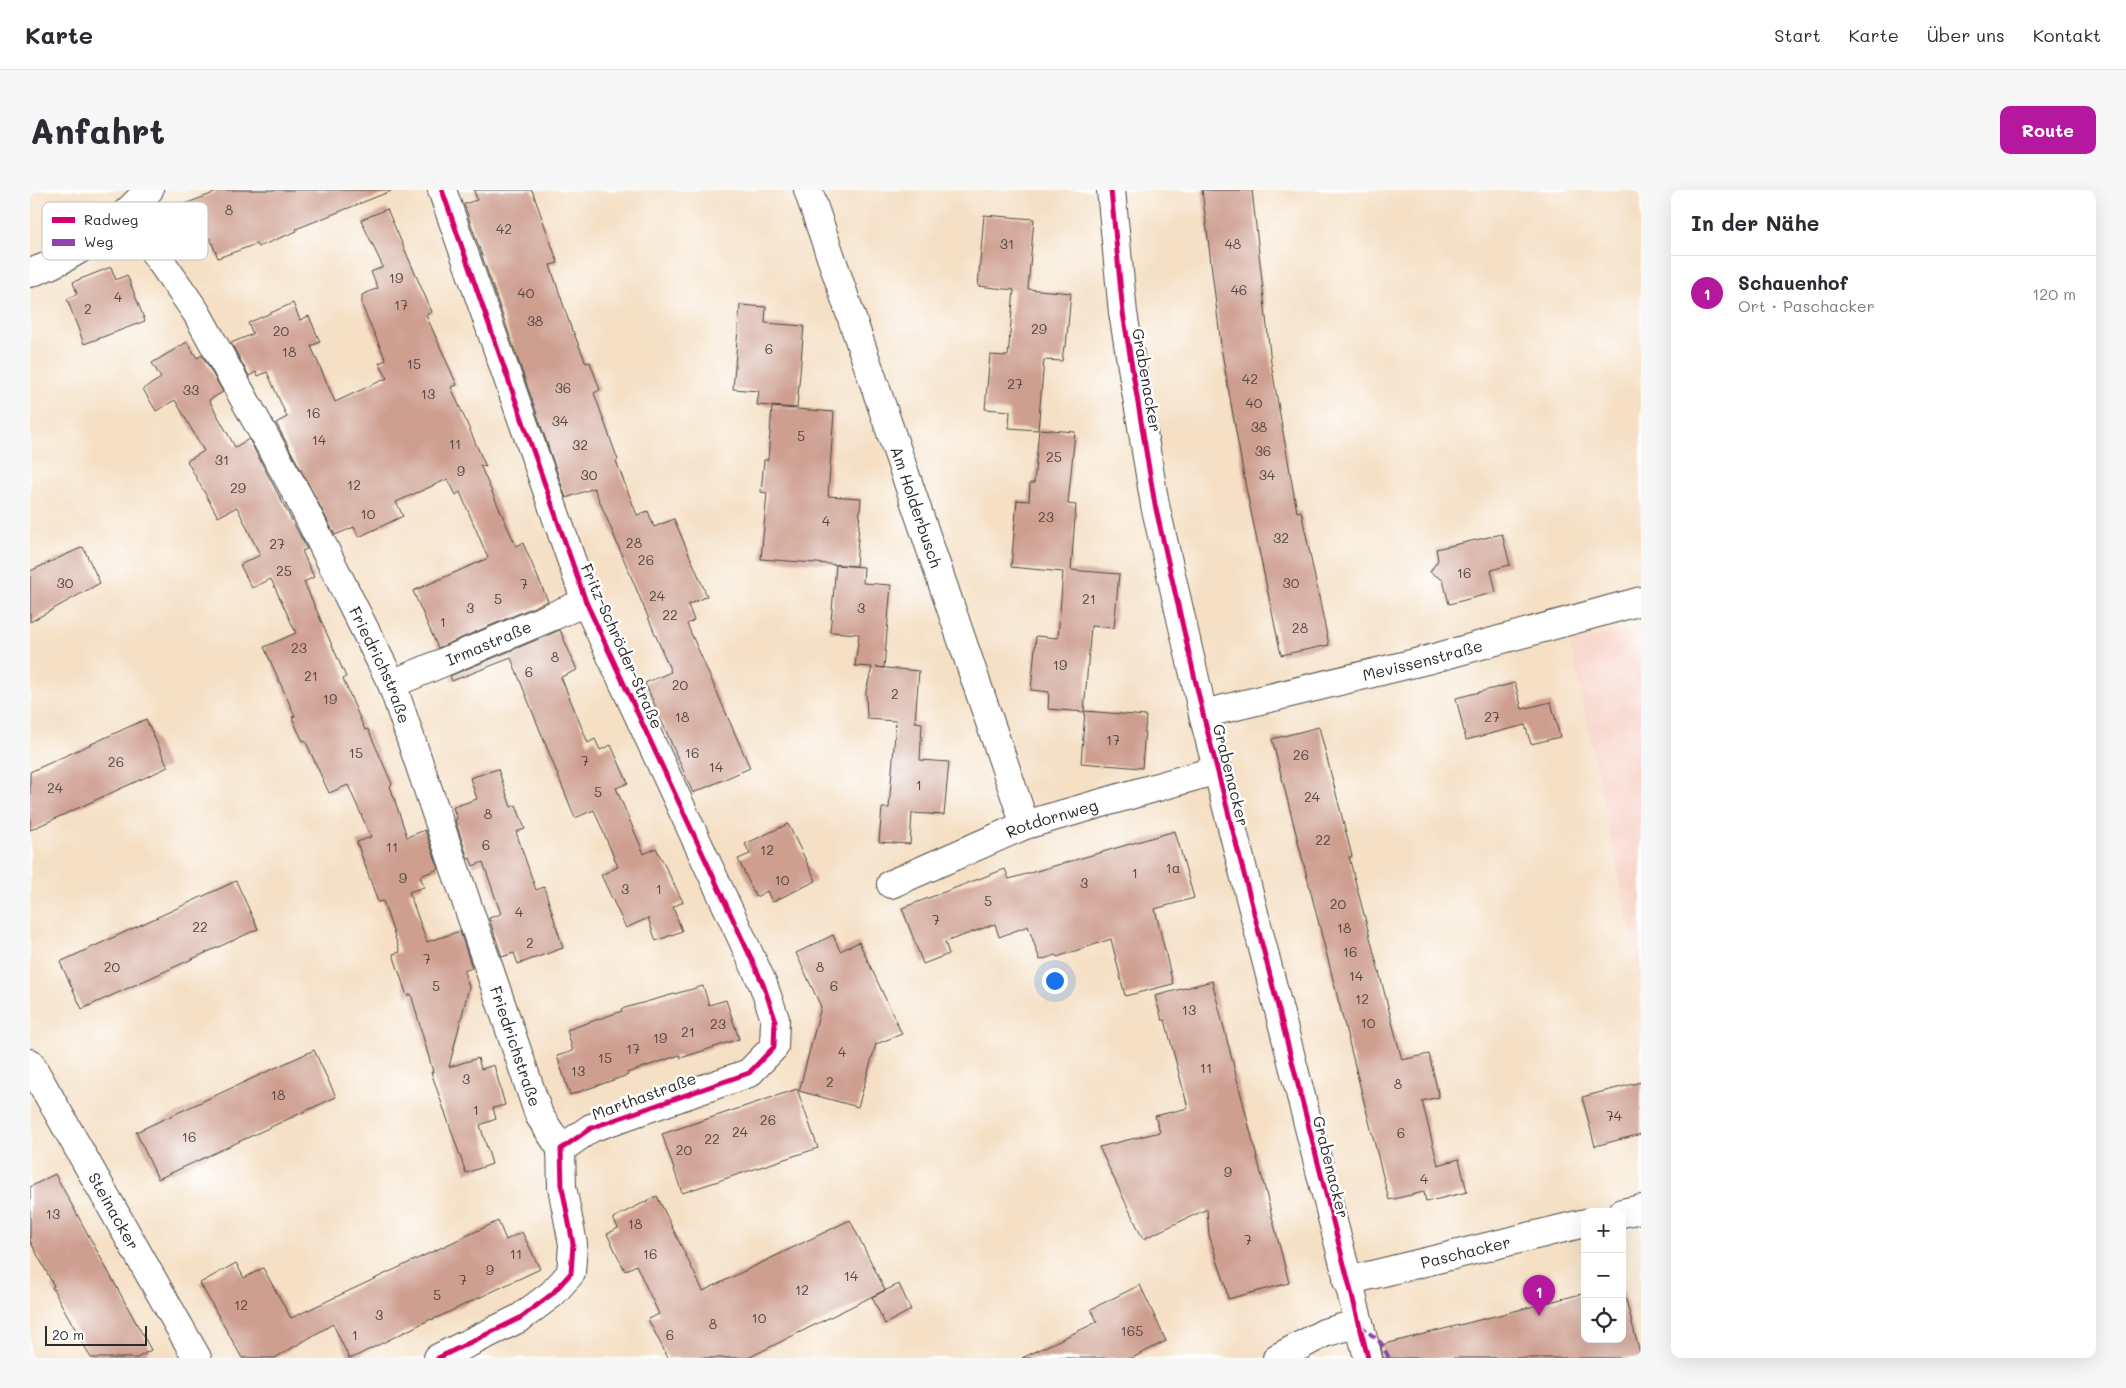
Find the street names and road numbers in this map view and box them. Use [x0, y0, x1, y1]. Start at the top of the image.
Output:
street label: Grabenacker [1128, 327, 1167, 433]
street label: Am Holderbusch [886, 443, 947, 570]
street label: Fritz-Schröder-Straße [577, 560, 668, 732]
street label: Friedrichstraße [345, 603, 416, 726]
street label: Irmastraße [443, 615, 534, 670]
street label: Mevissenstraße [1360, 634, 1485, 685]
street label: Grabenacker [1209, 722, 1254, 828]
street label: Rotdornweg [1002, 794, 1100, 842]
street label: Friedrichstraße [486, 983, 546, 1109]
street label: Marthastraße [589, 1067, 699, 1124]
street label: Grabenacker [1309, 1114, 1354, 1220]
street label: Steinacker [84, 1168, 144, 1253]
street label: Paschacker [1418, 1231, 1513, 1273]

